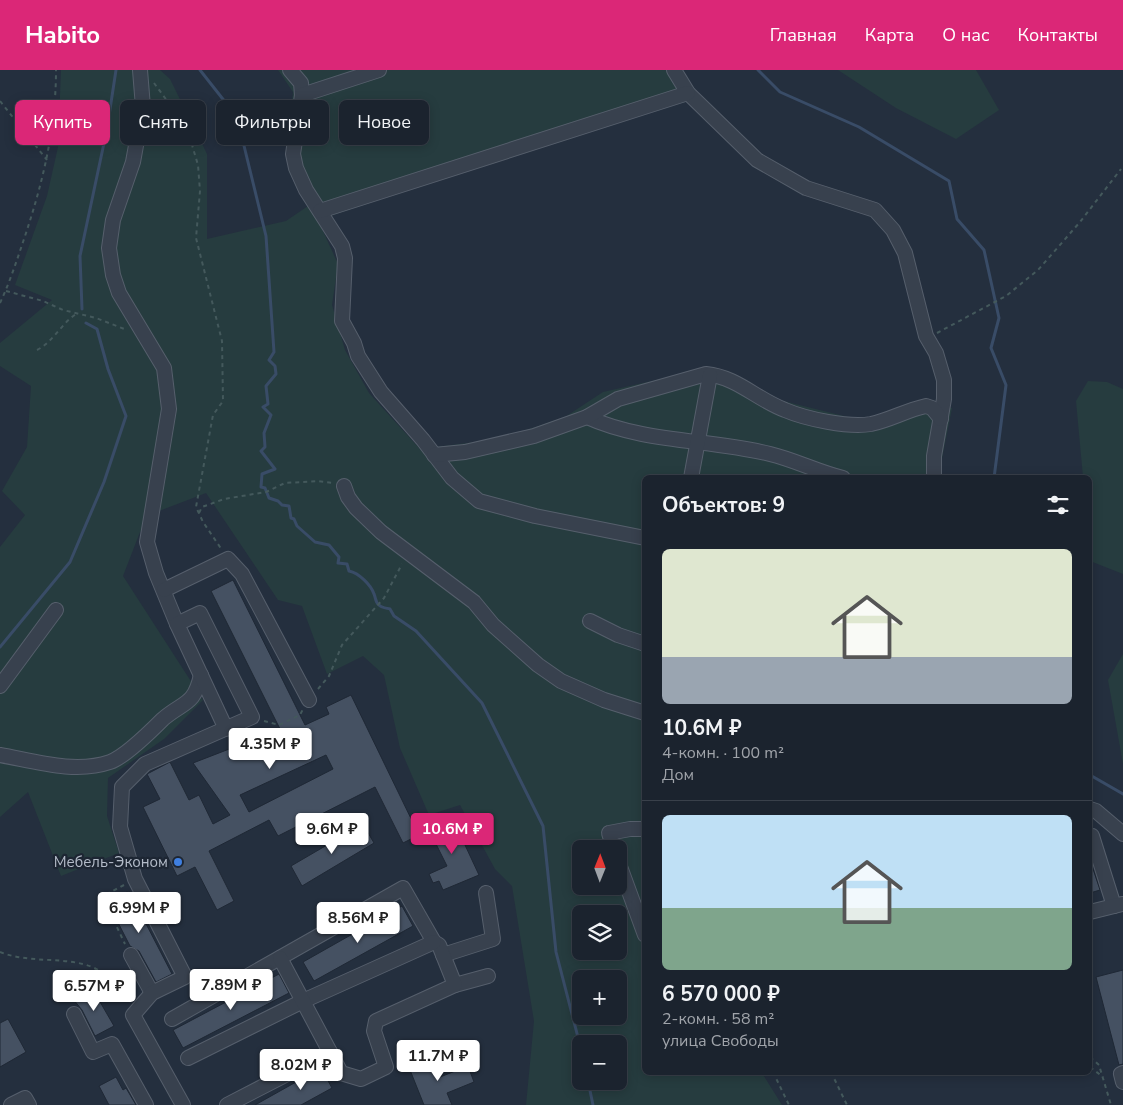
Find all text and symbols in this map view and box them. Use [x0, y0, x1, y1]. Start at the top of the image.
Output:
text: Habito [25, 19, 100, 51]
text: Главная [770, 23, 837, 47]
text: Карта [865, 23, 914, 47]
text: О нас [942, 23, 990, 47]
text: Контакты [1018, 23, 1098, 47]
chip: Купить [15, 100, 110, 145]
chip: Снять [120, 100, 206, 145]
chip: Фильтры [216, 100, 329, 145]
chip: Новое [339, 100, 429, 145]
text: Объектов: 9 [662, 491, 785, 519]
icon: filters [1044, 491, 1072, 519]
icon: home [822, 582, 912, 672]
text: 10.6M ₽ [662, 714, 742, 742]
pin: 4.35M ₽ [224, 728, 316, 770]
text: 4.35M ₽ [240, 733, 300, 755]
text: 4-комн. · 100 m² [662, 742, 784, 764]
text: Дом [662, 764, 694, 786]
pin: 9.6M ₽ [291, 812, 373, 855]
pin: 10.6M ₽ [406, 812, 498, 855]
text: 9.6M ₽ [307, 818, 357, 840]
text: 10.6M ₽ [422, 818, 482, 840]
north arrow [572, 840, 628, 895]
map controls [572, 840, 627, 1090]
icon: home [822, 847, 912, 937]
place label: Мебель-Эконом [54, 852, 168, 872]
marker: Мебель-Эконом [172, 856, 184, 868]
pin: 6.99M ₽ [93, 892, 185, 934]
text: 6.99M ₽ [109, 897, 169, 919]
pin: 8.56M ₽ [312, 902, 404, 944]
button: layers [572, 905, 627, 960]
text: 8.56M ₽ [328, 907, 388, 929]
pin: 7.89M ₽ [185, 968, 277, 1011]
pin: 6.57M ₽ [48, 970, 140, 1012]
button: + [572, 970, 627, 1025]
text: 7.89M ₽ [201, 974, 261, 996]
text: 6.57M ₽ [64, 975, 124, 997]
text: 6 570 000 ₽ [662, 980, 780, 1008]
text: 2-комн. · 58 m² [662, 1008, 774, 1030]
text: улица Свободы [662, 1030, 779, 1052]
button: − [572, 1035, 627, 1090]
pin: 11.7M ₽ [392, 1040, 484, 1082]
text: 11.7M ₽ [408, 1045, 468, 1067]
pin: 8.02M ₽ [255, 1048, 347, 1091]
text: 8.02M ₽ [271, 1054, 331, 1076]

